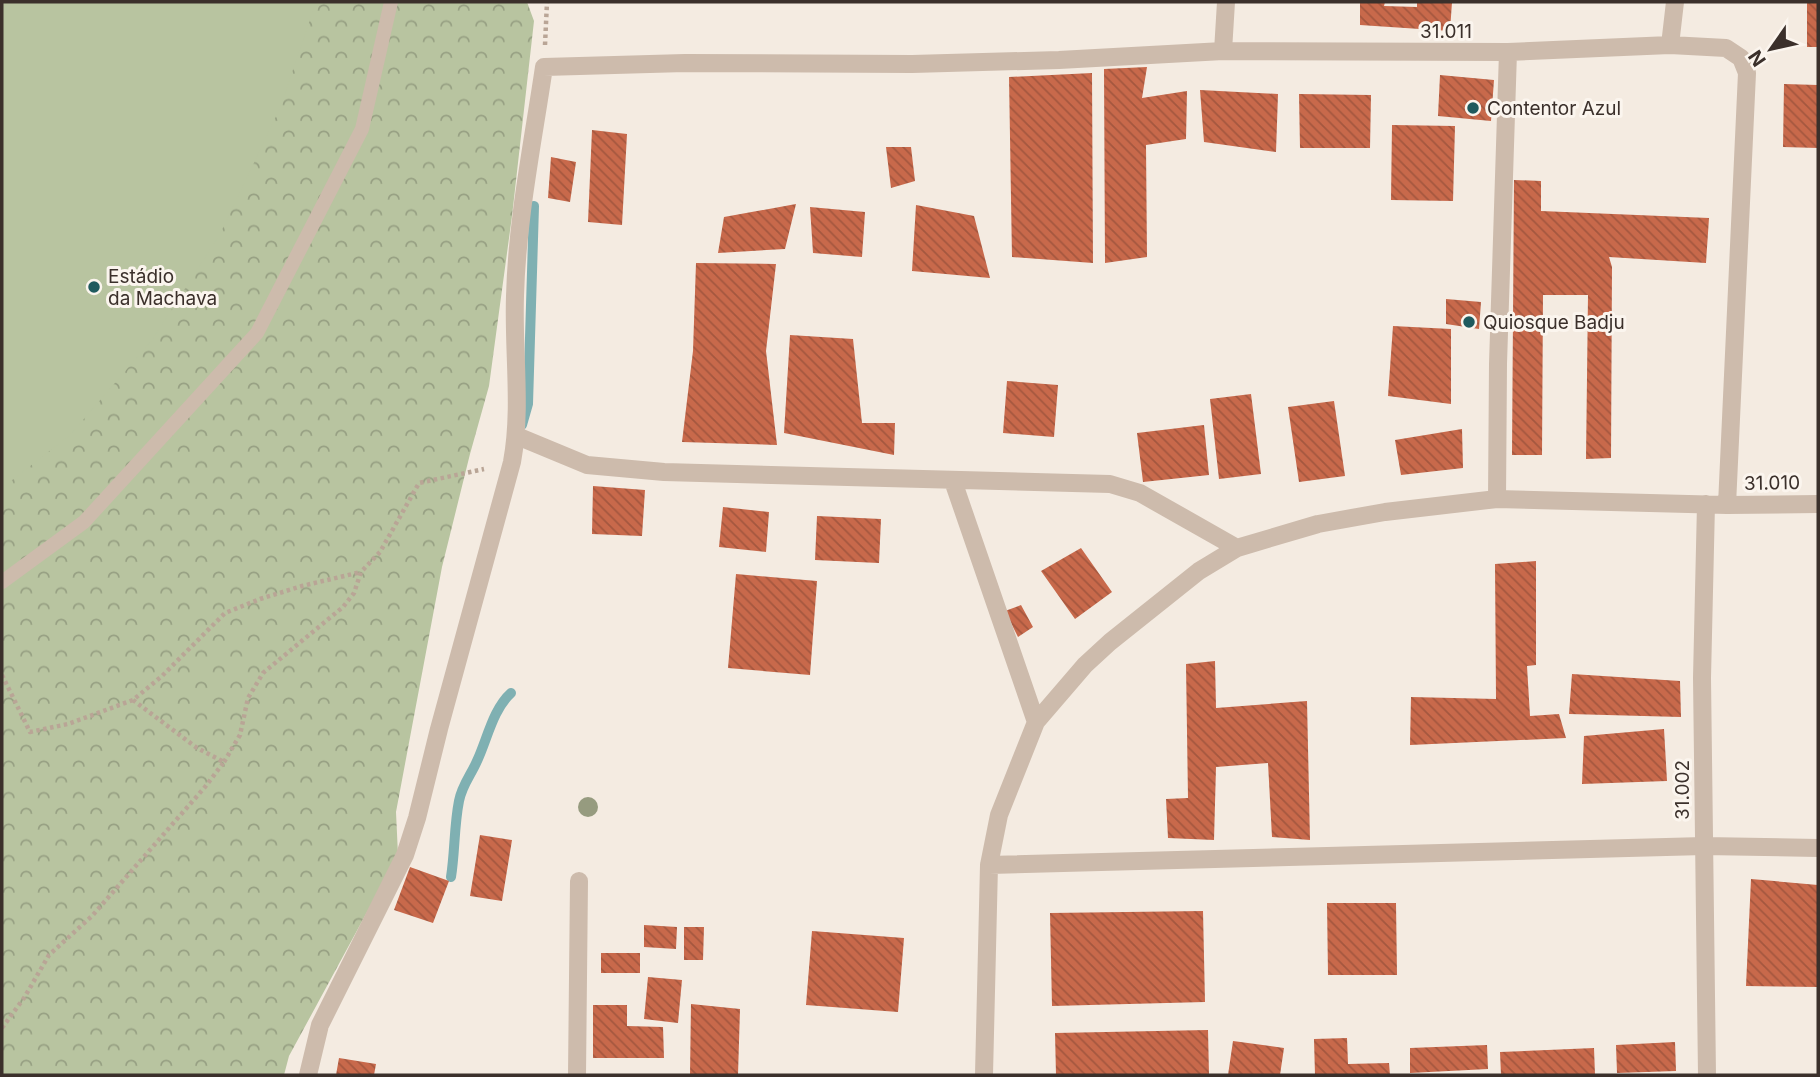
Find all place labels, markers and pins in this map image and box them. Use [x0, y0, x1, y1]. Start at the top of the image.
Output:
place label: Contentor Azul [1487, 97, 1621, 120]
marker: Contentor Azul [1465, 100, 1481, 116]
place label: Estádio da Machava [108, 265, 217, 310]
marker: Estádio da Machava [86, 279, 102, 295]
place label: Quiosque Badju [1483, 311, 1625, 334]
marker: Quiosque Badju [1461, 314, 1477, 330]

